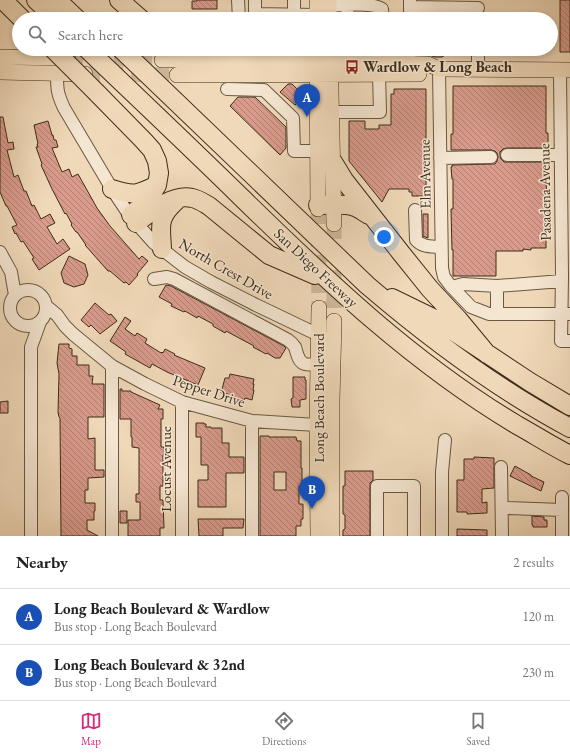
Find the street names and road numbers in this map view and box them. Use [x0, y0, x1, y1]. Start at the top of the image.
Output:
street label: Elm Avenue [414, 139, 435, 209]
street label: Pasadena Avenue [534, 143, 555, 241]
street label: San Diego Freeway [270, 224, 363, 312]
street label: North Crest Drive [176, 234, 277, 303]
street label: Long Beach Boulevard [309, 333, 328, 463]
street label: Pepper Drive [171, 370, 248, 411]
street label: Locust Avenue [156, 426, 175, 512]

